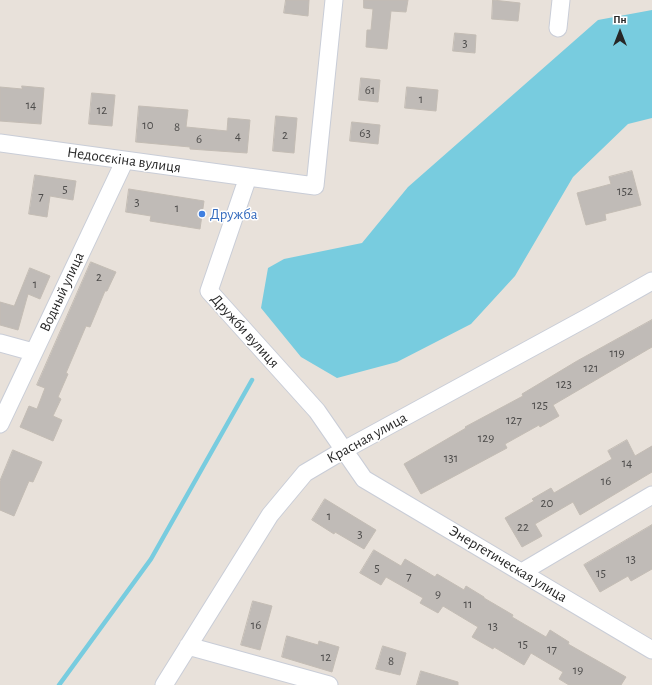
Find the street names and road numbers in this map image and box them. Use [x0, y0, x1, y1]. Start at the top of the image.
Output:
street label: Недосєкіна вулиця [66, 143, 182, 177]
street label: Водный улица [36, 249, 88, 335]
street label: Дружби вулиця [207, 290, 283, 372]
street label: Красная улица [324, 409, 410, 467]
street label: Энергетическая улица [446, 522, 570, 606]

